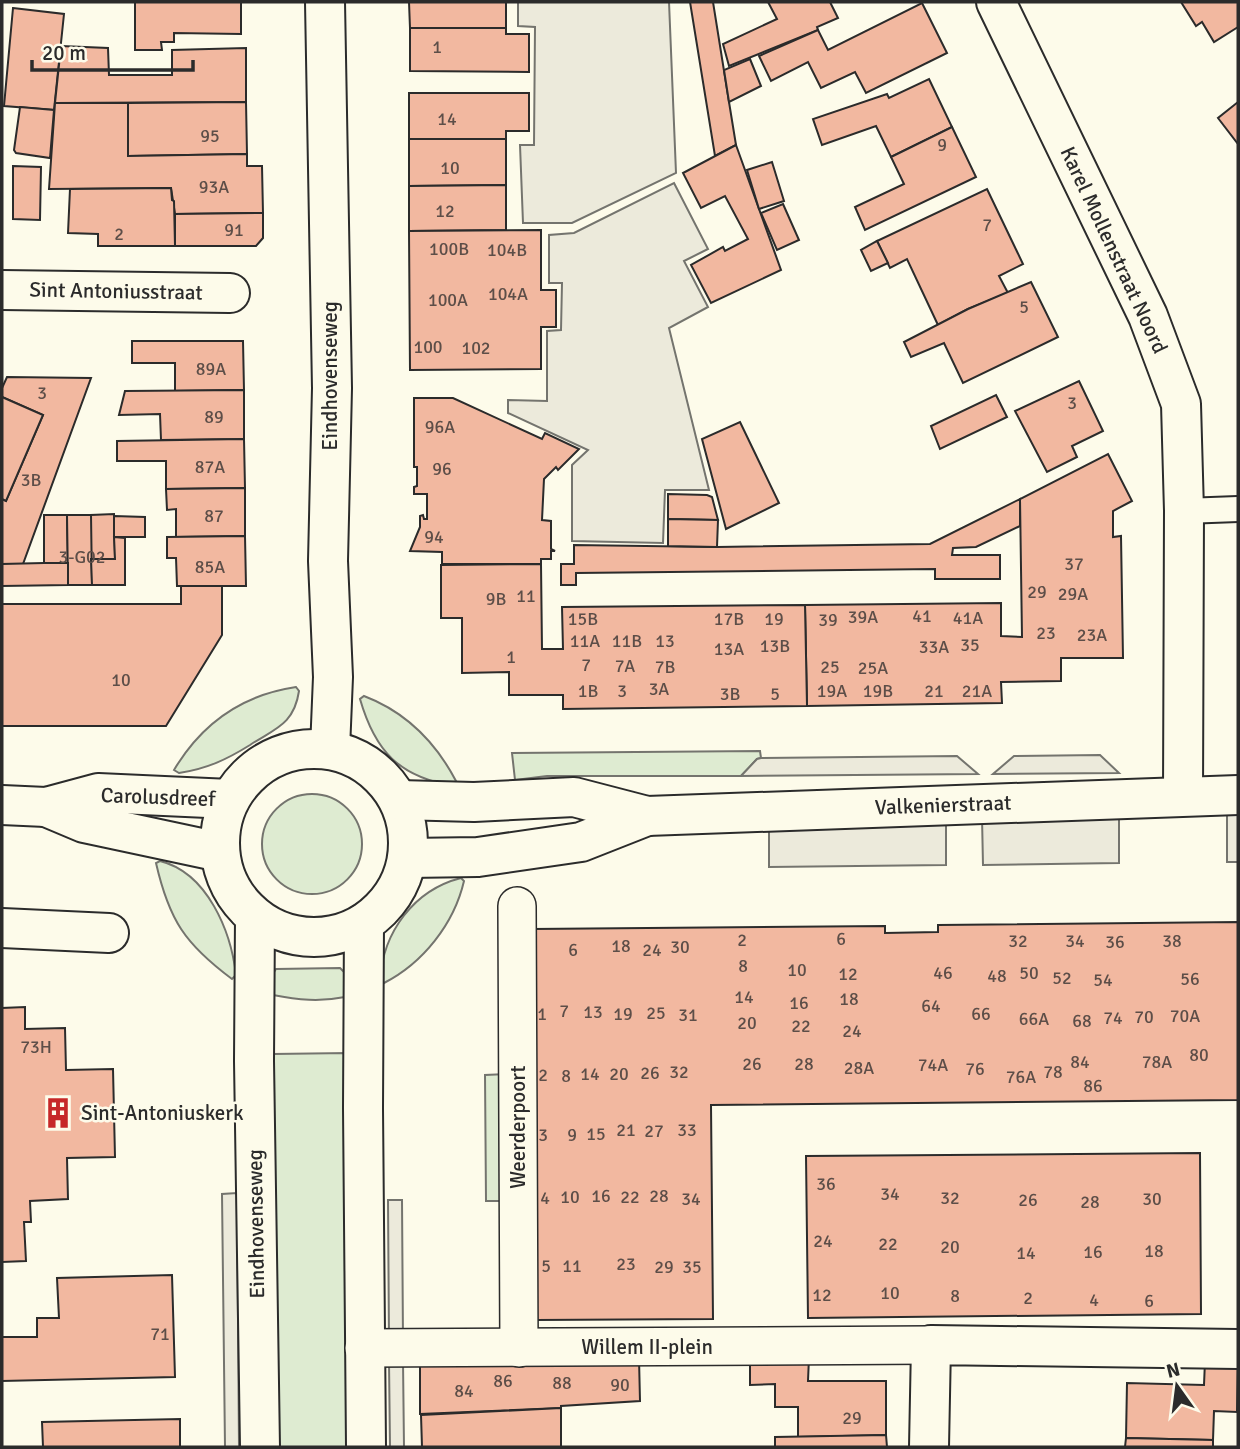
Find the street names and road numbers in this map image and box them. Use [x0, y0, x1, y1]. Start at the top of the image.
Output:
street label: Karel Mollenstraat Noord [1055, 142, 1173, 358]
street label: Sint Antoniusstraat [29, 276, 203, 306]
street label: Eindhovenseweg [317, 301, 343, 451]
street label: Carolusdreef [100, 782, 217, 812]
street label: Valkenierstraat [874, 790, 1012, 820]
street label: Weerderpoort [505, 1065, 531, 1189]
street label: Eindhovenseweg [242, 1149, 270, 1299]
street label: Willem II-plein [581, 1334, 713, 1360]

